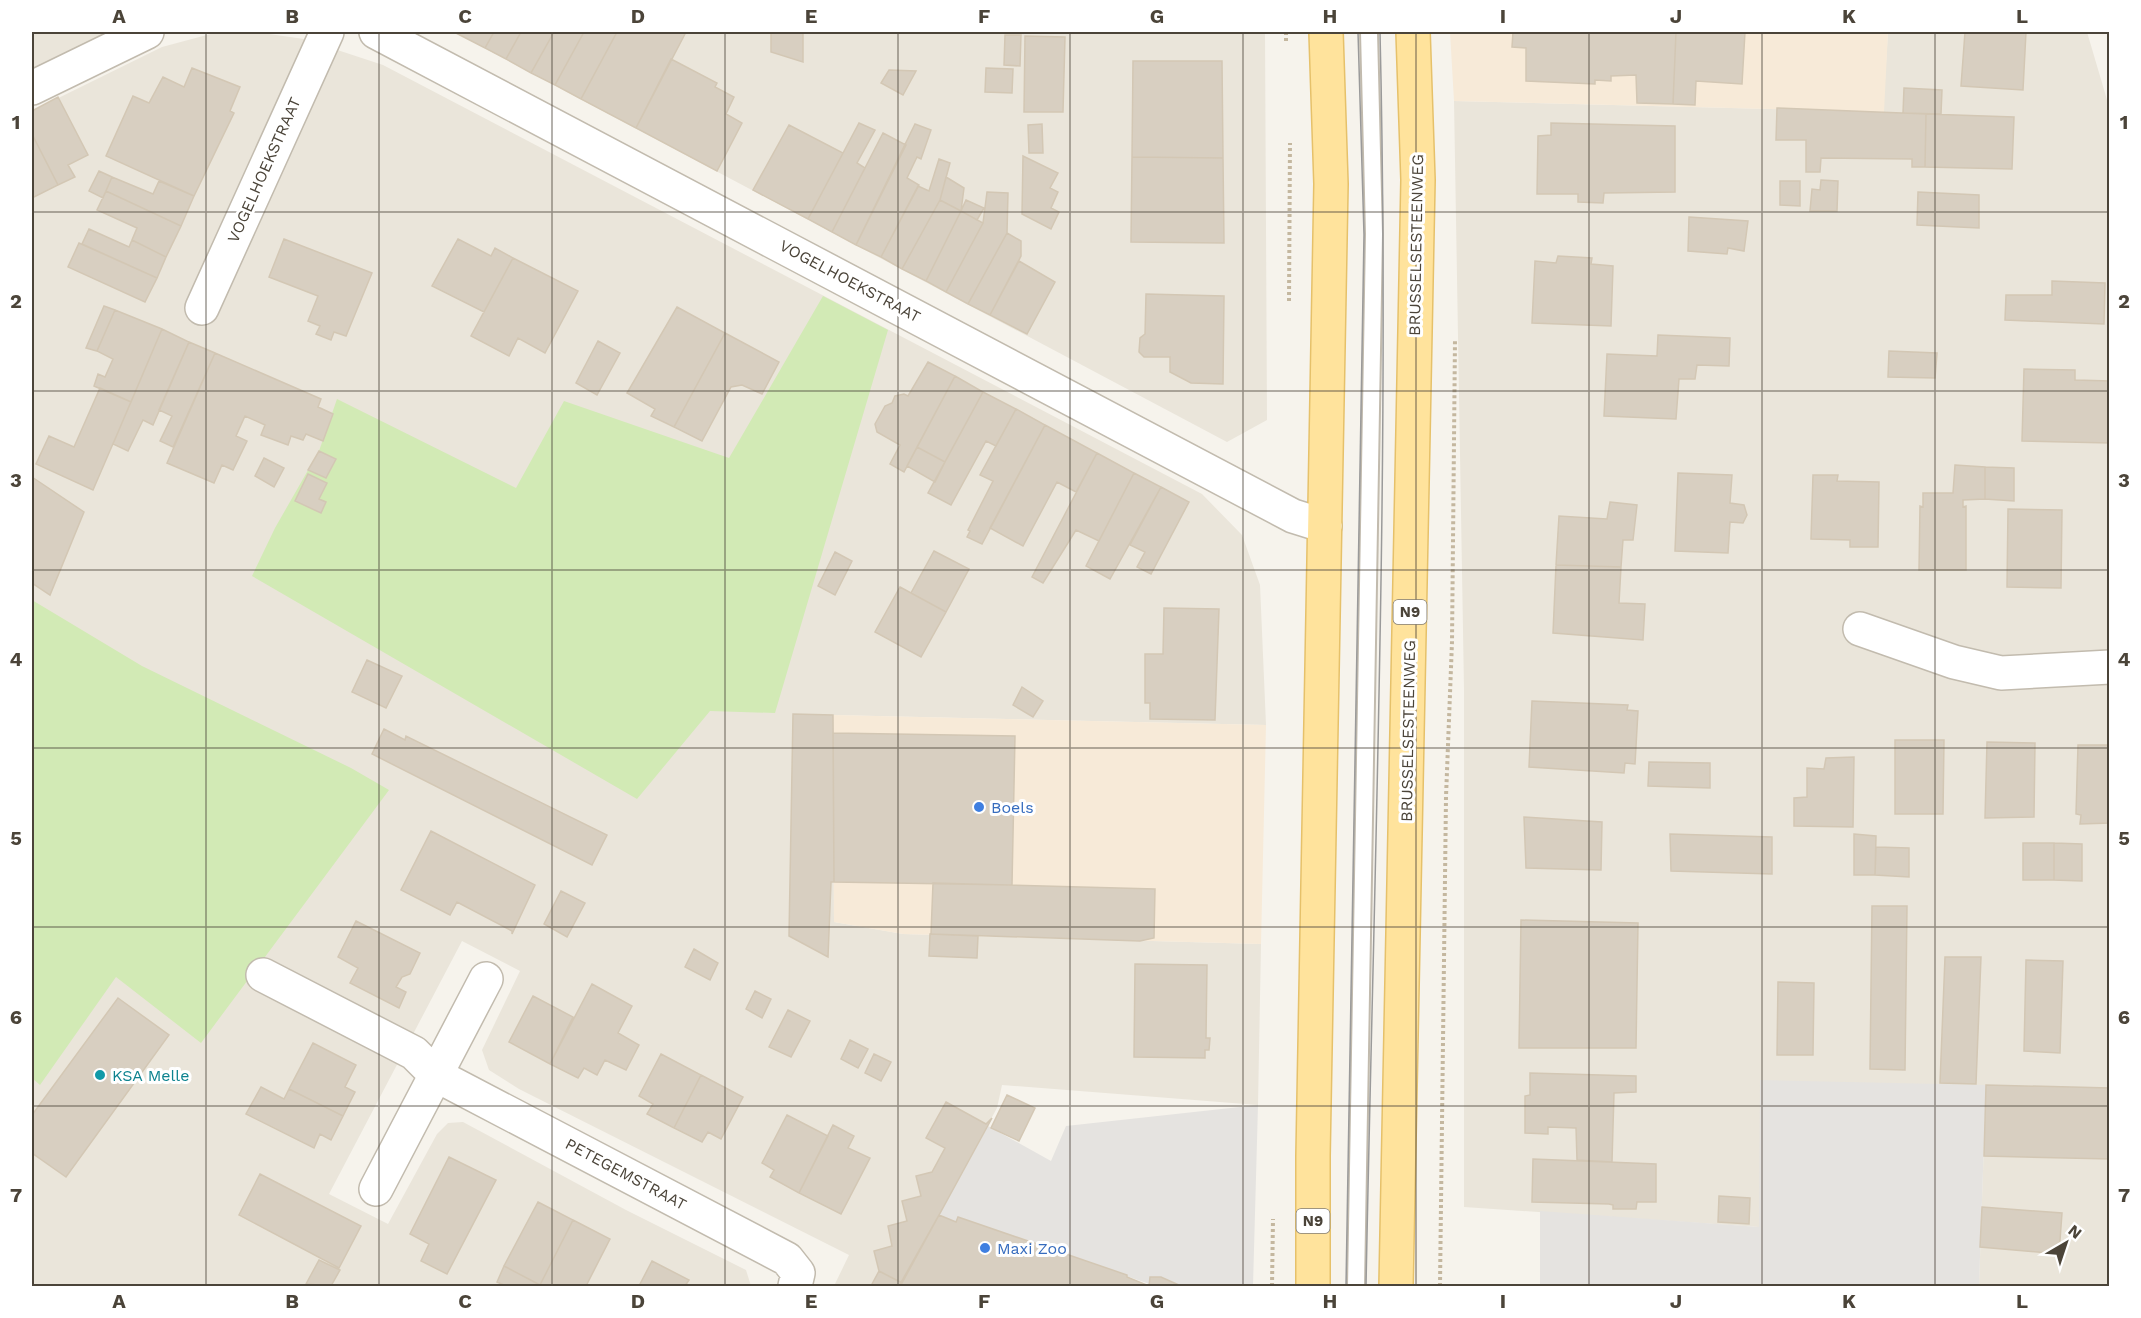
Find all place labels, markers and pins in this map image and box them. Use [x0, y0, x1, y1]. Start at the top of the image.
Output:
place label: Boels [991, 798, 1034, 817]
marker: Boels [972, 800, 986, 814]
place label: KSA Melle [112, 1066, 189, 1085]
marker: KSA Melle [93, 1068, 107, 1082]
place label: Maxi Zoo [997, 1239, 1067, 1258]
marker: Maxi Zoo [978, 1241, 992, 1255]

